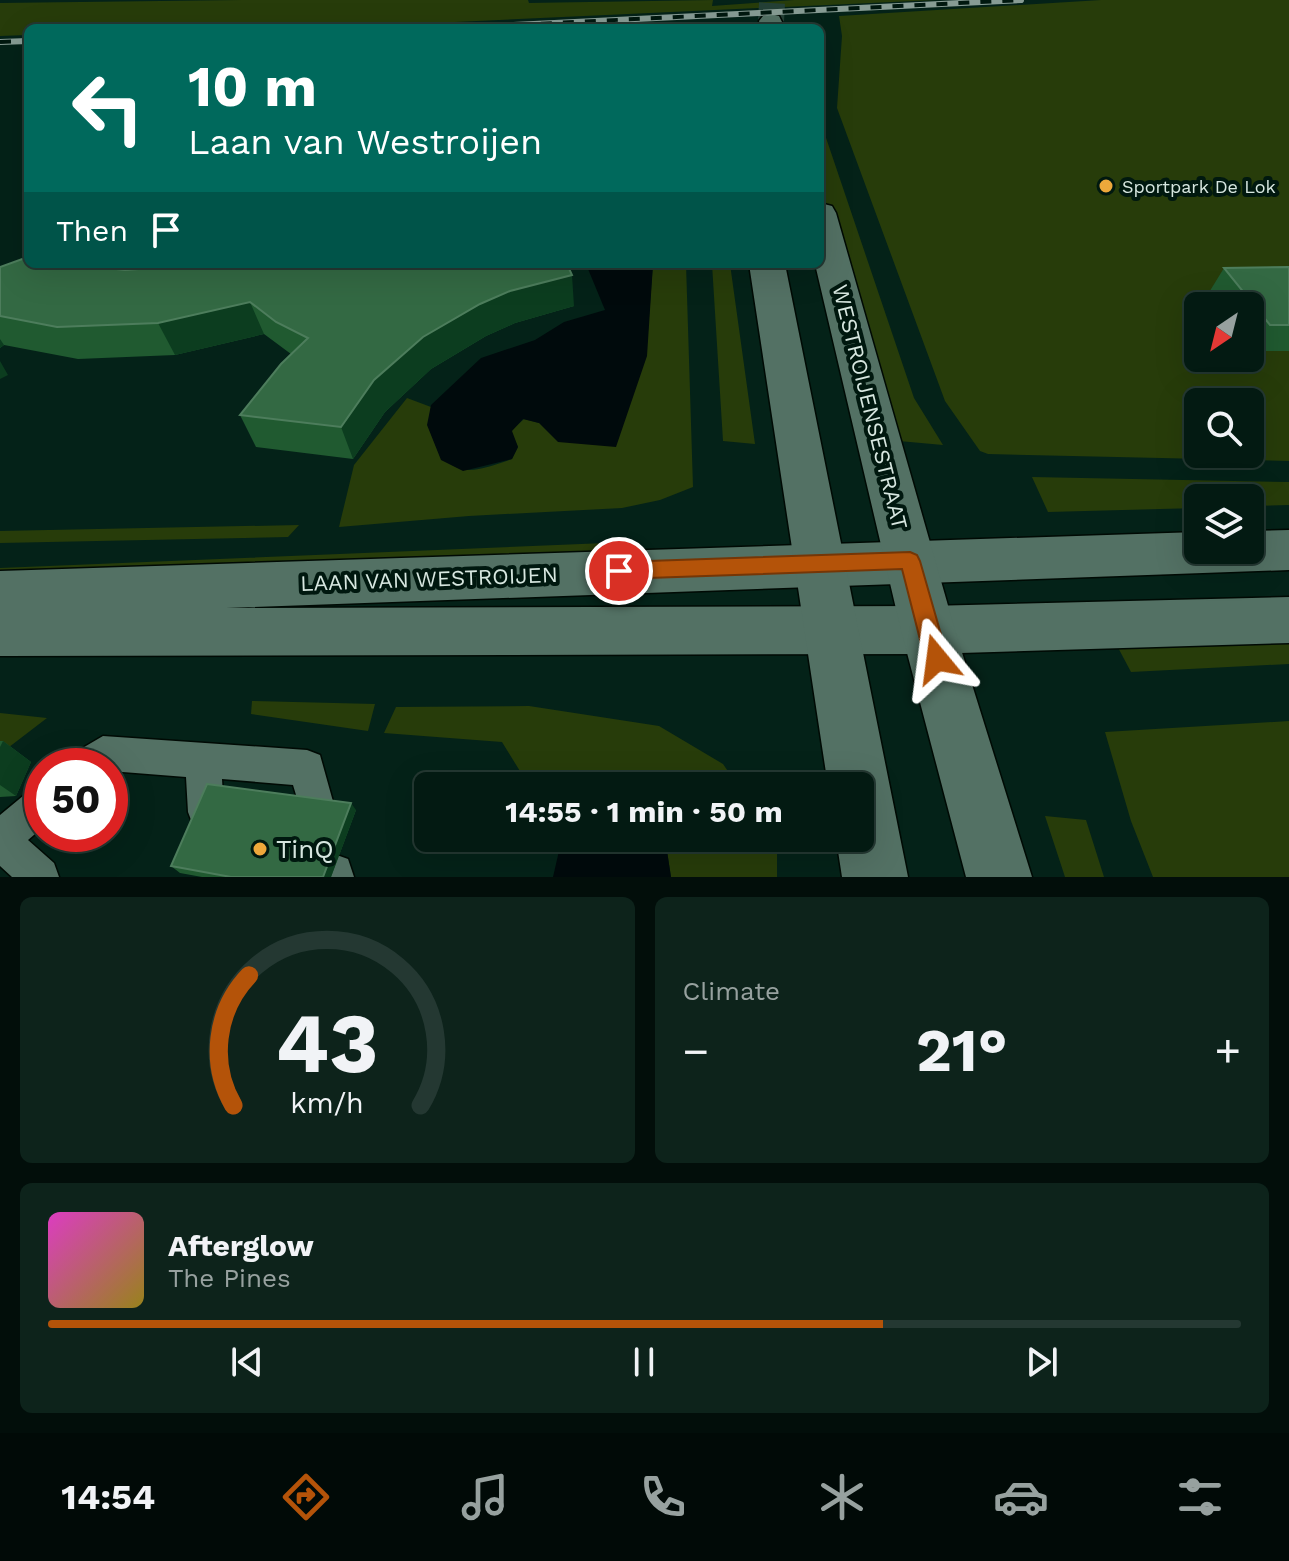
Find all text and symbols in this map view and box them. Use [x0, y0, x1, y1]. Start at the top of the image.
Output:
text: 10 m [188, 54, 317, 120]
icon: left [56, 56, 160, 160]
text: Laan van Westroijen [188, 121, 542, 163]
place label: Sportpark De Lok [1122, 176, 1276, 197]
marker: Sportpark De Lok [1097, 177, 1115, 195]
icon: arrive [144, 208, 188, 252]
text: Then [56, 213, 128, 248]
street label: WESTROIJENSESTRAAT [827, 282, 913, 532]
north arrow [1184, 292, 1264, 372]
map controls [1184, 292, 1264, 564]
button: search [1184, 388, 1264, 468]
button: layers [1184, 484, 1264, 564]
pin [585, 537, 653, 605]
icon: arrive [597, 549, 641, 593]
street label: LAAN VAN WESTROIJEN [300, 562, 558, 596]
position arrow [895, 617, 979, 701]
speed limit sign: 50 [24, 748, 128, 852]
text: 14:55 · 1 min · 50 m [505, 794, 783, 829]
place label: TinQ [276, 834, 334, 864]
marker: TinQ [251, 840, 269, 858]
text: Climate [683, 976, 780, 1006]
text: 43 [276, 995, 379, 1092]
text: 21° [916, 1015, 1007, 1086]
text: − [683, 1025, 709, 1077]
text: + [1214, 1025, 1241, 1077]
text: km/h [290, 1086, 364, 1120]
text: Afterglow [168, 1228, 314, 1263]
text: The Pines [168, 1263, 291, 1293]
icon: previous [225, 1340, 269, 1384]
icon: pause [622, 1340, 666, 1384]
icon: next [1020, 1340, 1064, 1384]
icon: directions [278, 1469, 334, 1525]
icon: music [457, 1469, 513, 1525]
icon: phone [635, 1469, 691, 1525]
icon: climate [814, 1469, 870, 1525]
icon: car [993, 1469, 1049, 1525]
icon: filters [1172, 1469, 1228, 1525]
text: 14:54 [61, 1476, 155, 1518]

